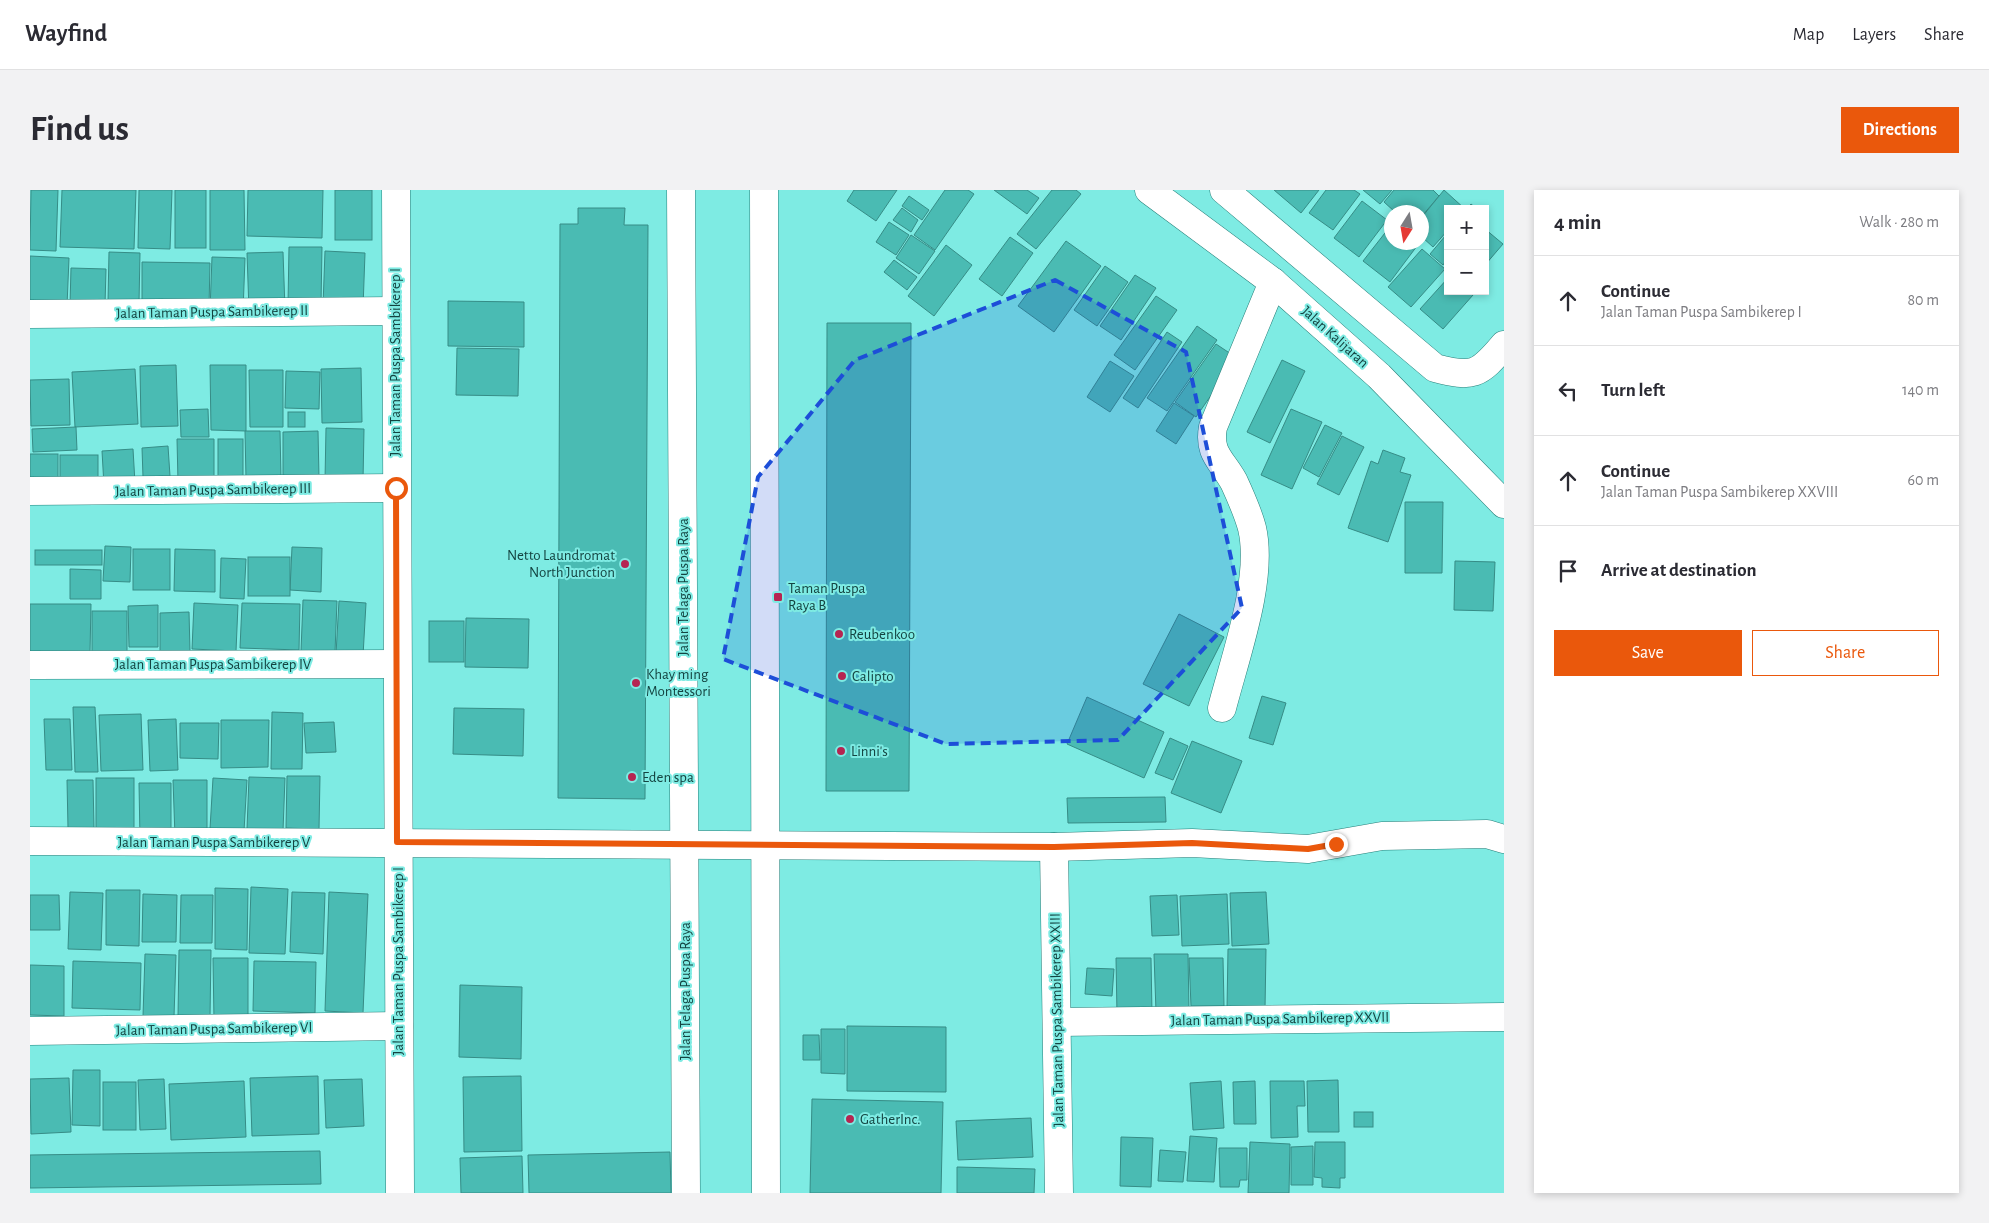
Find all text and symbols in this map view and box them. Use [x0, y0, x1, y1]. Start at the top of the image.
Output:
text: Wayfind [25, 22, 107, 46]
text: Map [1793, 26, 1824, 44]
text: Layers [1852, 26, 1896, 44]
text: Share [1924, 26, 1964, 44]
button: Directions [1841, 107, 1959, 153]
text: Find us [30, 112, 129, 147]
north arrow [1384, 205, 1429, 250]
map controls [1444, 205, 1489, 295]
button: + [1444, 205, 1489, 250]
text: 4 min [1554, 212, 1601, 233]
text: Walk · 280 m [1859, 214, 1939, 230]
button: − [1444, 250, 1489, 295]
street label: Jalan Taman Puspa Sambikerep I [388, 268, 403, 456]
text: Continue [1601, 282, 1670, 301]
icon: ahead [1554, 287, 1582, 315]
text: 80 m [1908, 292, 1939, 308]
street label: Jalan Taman Puspa Sambikerep II [116, 303, 308, 321]
street label: Jalan Kalijaran [1299, 303, 1371, 371]
text: Jalan Taman Puspa Sambikerep I [1601, 304, 1802, 320]
icon: left [1554, 377, 1582, 405]
text: Turn left [1601, 381, 1665, 400]
text: 140 m [1902, 382, 1939, 398]
text: Continue [1601, 462, 1670, 481]
icon: ahead [1554, 467, 1582, 495]
text: 60 m [1908, 472, 1939, 488]
route start [385, 477, 408, 500]
street label: Jalan Taman Puspa Sambikerep III [115, 481, 311, 499]
text: Jalan Taman Puspa Sambikerep XXVIII [1601, 484, 1838, 500]
street label: Jalan Telaga Puspa Raya [676, 518, 691, 656]
place label: Netto Laundromat North Junction [507, 548, 615, 580]
icon: arrive [1554, 557, 1582, 585]
marker: Netto Laundromat North Junction [619, 558, 631, 570]
text: Arrive at destination [1601, 561, 1757, 580]
place label: Taman Puspa Raya B [788, 581, 866, 613]
marker: Taman Puspa Raya B [772, 591, 784, 603]
place label: Reubenkoo [849, 627, 915, 642]
marker: Reubenkoo [833, 628, 845, 640]
button: Save [1554, 630, 1742, 676]
button: Share [1752, 630, 1939, 676]
street label: Jalan Taman Puspa Sambikerep IV [115, 657, 312, 672]
place label: Khay ming Montessori [646, 667, 711, 699]
place label: Calipto [852, 669, 894, 684]
marker: Calipto [836, 670, 848, 682]
marker: Khay ming Montessori [630, 677, 642, 689]
place label: Linni's [851, 744, 888, 759]
marker: Linni's [835, 745, 847, 757]
place label: Eden spa [642, 770, 694, 785]
marker: Eden spa [626, 771, 638, 783]
route end [1325, 833, 1348, 856]
street label: Jalan Taman Puspa Sambikerep V [118, 835, 311, 850]
street label: Jalan Taman Puspa Sambikerep I [391, 867, 406, 1055]
street label: Jalan Taman Puspa Sambikerep XXIII [1048, 913, 1066, 1127]
street label: Jalan Telaga Puspa Raya [678, 922, 693, 1060]
street label: Jalan Taman Puspa Sambikerep XXVII [1171, 1010, 1389, 1028]
street label: Jalan Taman Puspa Sambikerep VI [116, 1020, 312, 1038]
place label: GatherInc. [860, 1112, 920, 1127]
marker: GatherInc. [844, 1113, 856, 1125]

